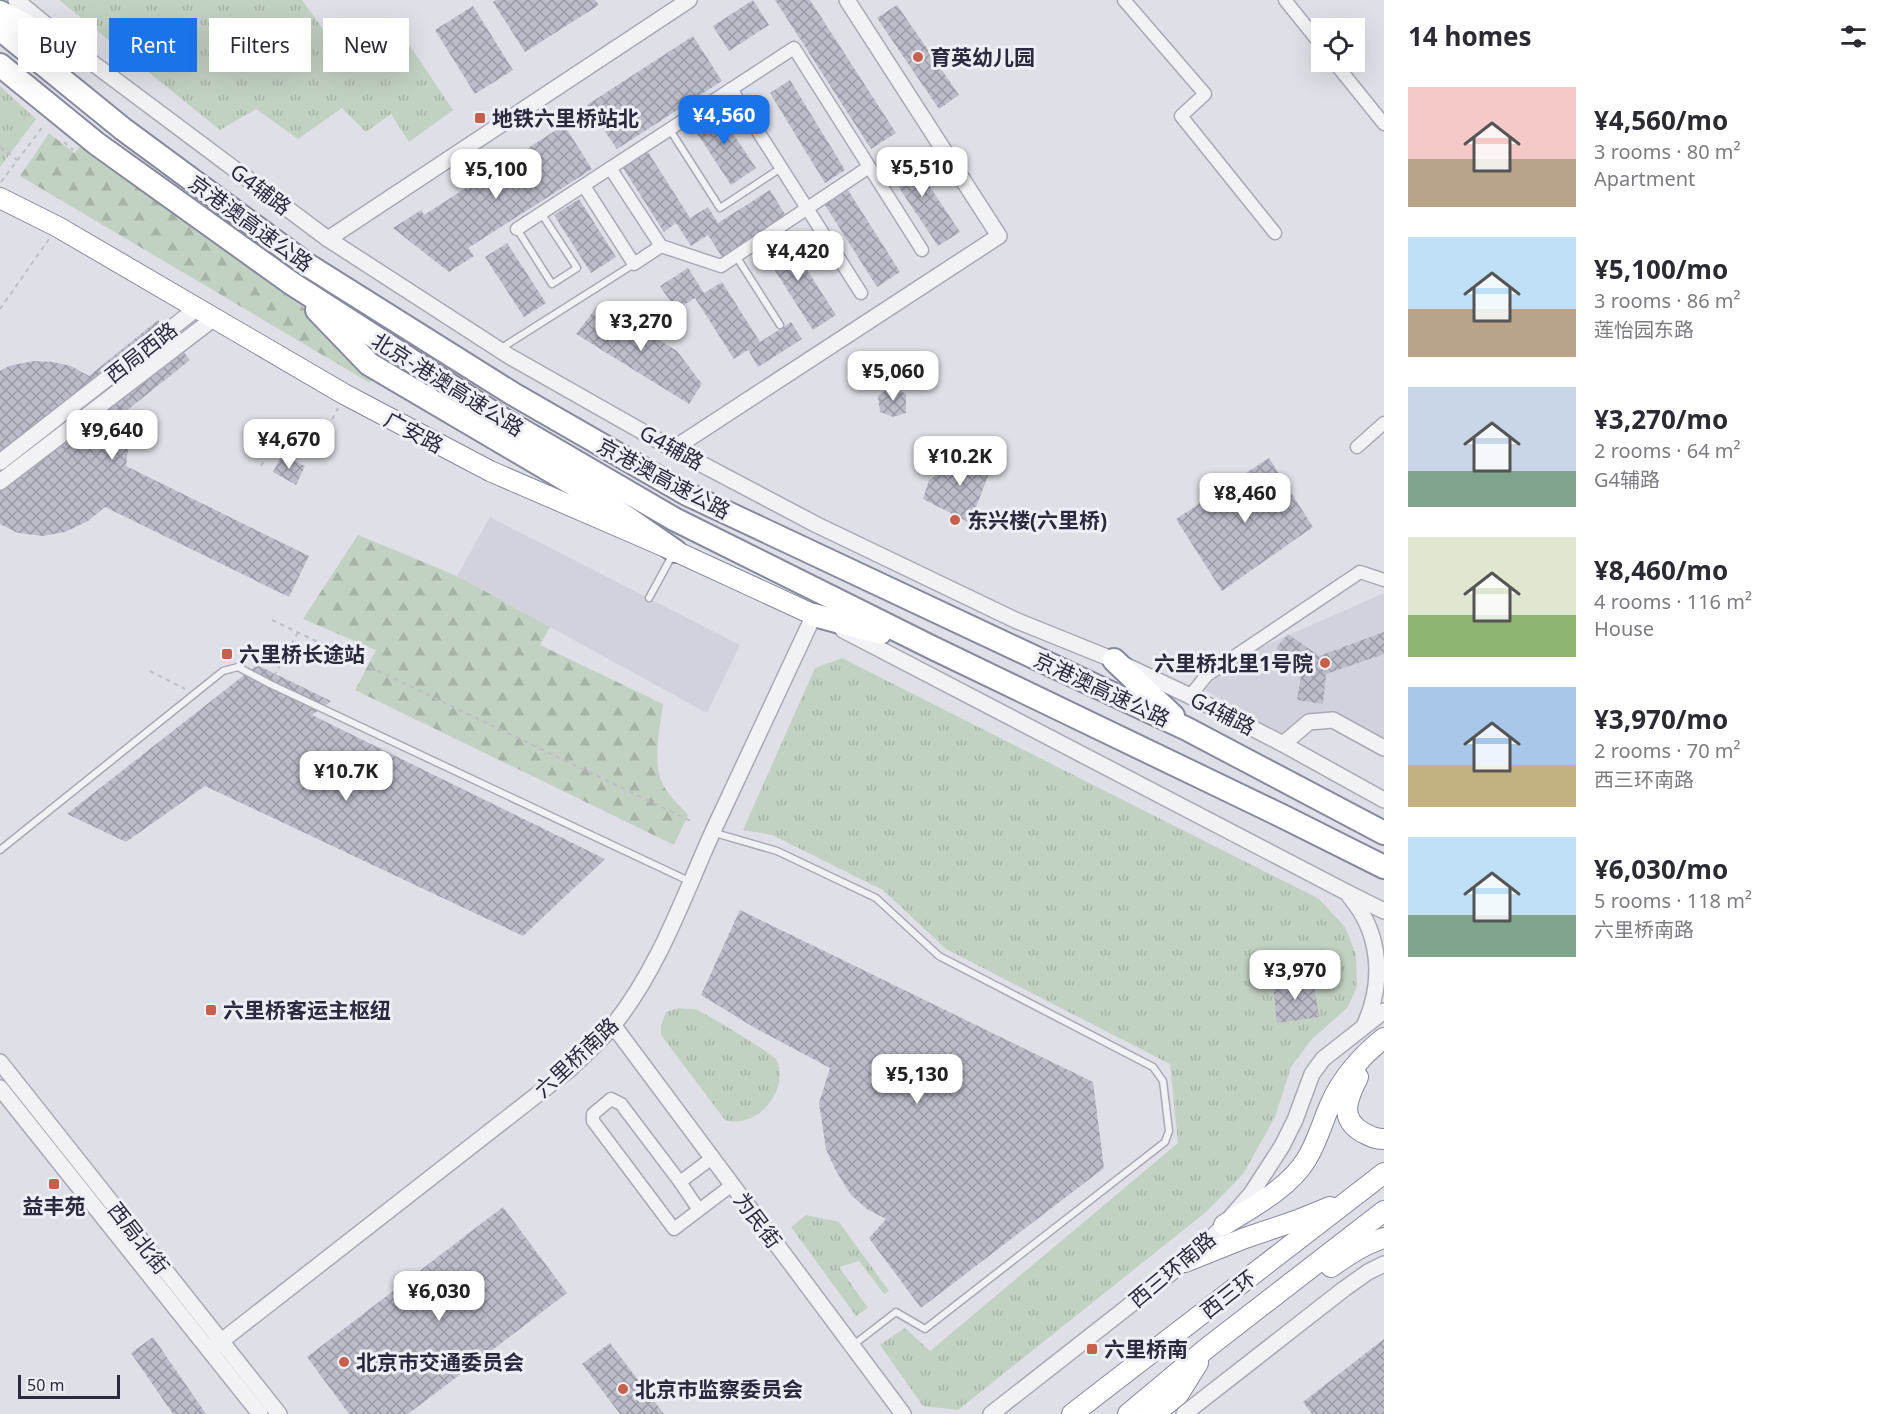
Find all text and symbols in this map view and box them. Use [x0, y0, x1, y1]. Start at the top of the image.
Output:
chip: Buy [18, 18, 97, 72]
chip: Rent [109, 18, 197, 72]
chip: Filters [209, 18, 311, 72]
chip: New [323, 18, 409, 72]
map controls [1311, 18, 1365, 72]
button: locate [1311, 18, 1365, 72]
text: 14 homes [1408, 18, 1532, 54]
icon: filters [1837, 20, 1870, 53]
place label: 育英幼儿园 [930, 43, 1035, 71]
marker: 育英幼儿园 [911, 50, 925, 64]
pin: ¥4,560 [675, 95, 773, 146]
text: ¥4,560 [693, 101, 755, 128]
text: ¥4,560/mo [1594, 102, 1728, 138]
place label: 地铁六里桥站北 [492, 104, 639, 132]
marker: 地铁六里桥站北 [473, 111, 487, 125]
icon: home [1456, 111, 1528, 183]
text: 3 rooms · 80 m² [1594, 138, 1741, 165]
pin: ¥5,510 [873, 147, 971, 198]
pin: ¥5,100 [447, 149, 545, 200]
text: ¥5,510 [891, 153, 953, 180]
text: ¥5,100 [465, 155, 527, 182]
street label: G4辅路 [225, 157, 297, 221]
text: Apartment [1594, 165, 1695, 192]
street label: 京港澳高速公路 [183, 168, 319, 278]
pin: ¥4,420 [749, 231, 847, 282]
text: ¥4,420 [767, 237, 829, 264]
text: ¥5,100/mo [1594, 251, 1728, 287]
icon: home [1456, 261, 1528, 333]
text: 3 rooms · 86 m² [1594, 287, 1741, 314]
pin: ¥3,270 [592, 301, 690, 352]
text: ¥3,270 [610, 307, 672, 334]
street label: 西局西路 [99, 315, 183, 389]
text: 莲怡园东路 [1594, 316, 1694, 343]
street label: 北京-港澳高速公路 [366, 326, 530, 442]
pin: ¥5,060 [844, 351, 942, 402]
text: ¥5,060 [862, 357, 924, 384]
text: ¥3,270/mo [1594, 401, 1728, 437]
street label: 广安路 [380, 405, 448, 459]
pin: ¥9,640 [63, 410, 161, 461]
icon: home [1456, 411, 1528, 483]
text: ¥9,640 [81, 416, 143, 443]
street label: G4辅路 [635, 418, 709, 476]
pin: ¥4,670 [240, 419, 338, 470]
text: ¥4,670 [258, 425, 320, 452]
street label: 京港澳高速公路 [593, 431, 735, 525]
pin: ¥10.2K [911, 436, 1009, 487]
text: 2 rooms · 64 m² [1594, 437, 1741, 464]
text: ¥10.2K [928, 442, 992, 469]
text: G4辅路 [1594, 466, 1660, 493]
pin: ¥8,460 [1196, 473, 1294, 524]
text: ¥8,460 [1214, 479, 1276, 506]
place label: 东兴楼(六里桥) [967, 506, 1107, 534]
marker: 东兴楼(六里桥) [948, 513, 962, 527]
text: ¥8,460/mo [1594, 552, 1728, 588]
icon: home [1456, 561, 1528, 633]
text: 4 rooms · 116 m² [1594, 588, 1752, 615]
text: House [1594, 615, 1654, 642]
place label: 六里桥长途站 [239, 640, 365, 668]
street label: 京港澳高速公路 [1029, 645, 1175, 733]
marker: 六里桥长途站 [220, 647, 234, 661]
place label: 六里桥北里1号院 [1154, 649, 1313, 677]
marker: 六里桥北里1号院 [1318, 656, 1332, 670]
street label: G4辅路 [1186, 685, 1260, 741]
text: ¥3,970/mo [1594, 701, 1728, 737]
icon: home [1456, 711, 1528, 783]
text: 2 rooms · 70 m² [1594, 737, 1741, 764]
pin: ¥10.7K [297, 751, 395, 802]
text: ¥10.7K [314, 757, 378, 784]
text: 西三环南路 [1594, 766, 1694, 793]
text: ¥6,030/mo [1594, 851, 1728, 887]
icon: home [1456, 861, 1528, 933]
text: 5 rooms · 118 m² [1594, 887, 1752, 914]
text: 六里桥南路 [1594, 916, 1694, 943]
pin: ¥3,970 [1246, 950, 1344, 1001]
text: ¥3,970 [1264, 956, 1326, 983]
place label: 六里桥客运主枢纽 [223, 996, 391, 1024]
marker: 六里桥客运主枢纽 [204, 1003, 218, 1017]
street label: 六里桥南路 [528, 1011, 624, 1103]
pin: ¥5,130 [868, 1054, 966, 1105]
text: ¥5,130 [886, 1060, 948, 1087]
marker: 益丰苑 [47, 1177, 61, 1191]
street label: 为民街 [728, 1186, 788, 1254]
place label: 益丰苑 [23, 1192, 86, 1220]
street label: 西局北街 [102, 1196, 176, 1280]
street label: 西三环南路 [1123, 1225, 1221, 1313]
street label: 西三环 [1195, 1264, 1261, 1324]
pin: ¥6,030 [390, 1271, 488, 1322]
text: ¥6,030 [408, 1277, 470, 1304]
place label: 六里桥南 [1104, 1335, 1188, 1363]
marker: 六里桥南 [1085, 1342, 1099, 1356]
place label: 北京市交通委员会 [356, 1348, 524, 1376]
marker: 北京市交通委员会 [337, 1355, 351, 1369]
scale bar [18, 1372, 120, 1400]
text: 50 m [27, 1374, 64, 1396]
place label: 北京市监察委员会 [635, 1375, 803, 1403]
marker: 北京市监察委员会 [616, 1382, 630, 1396]

